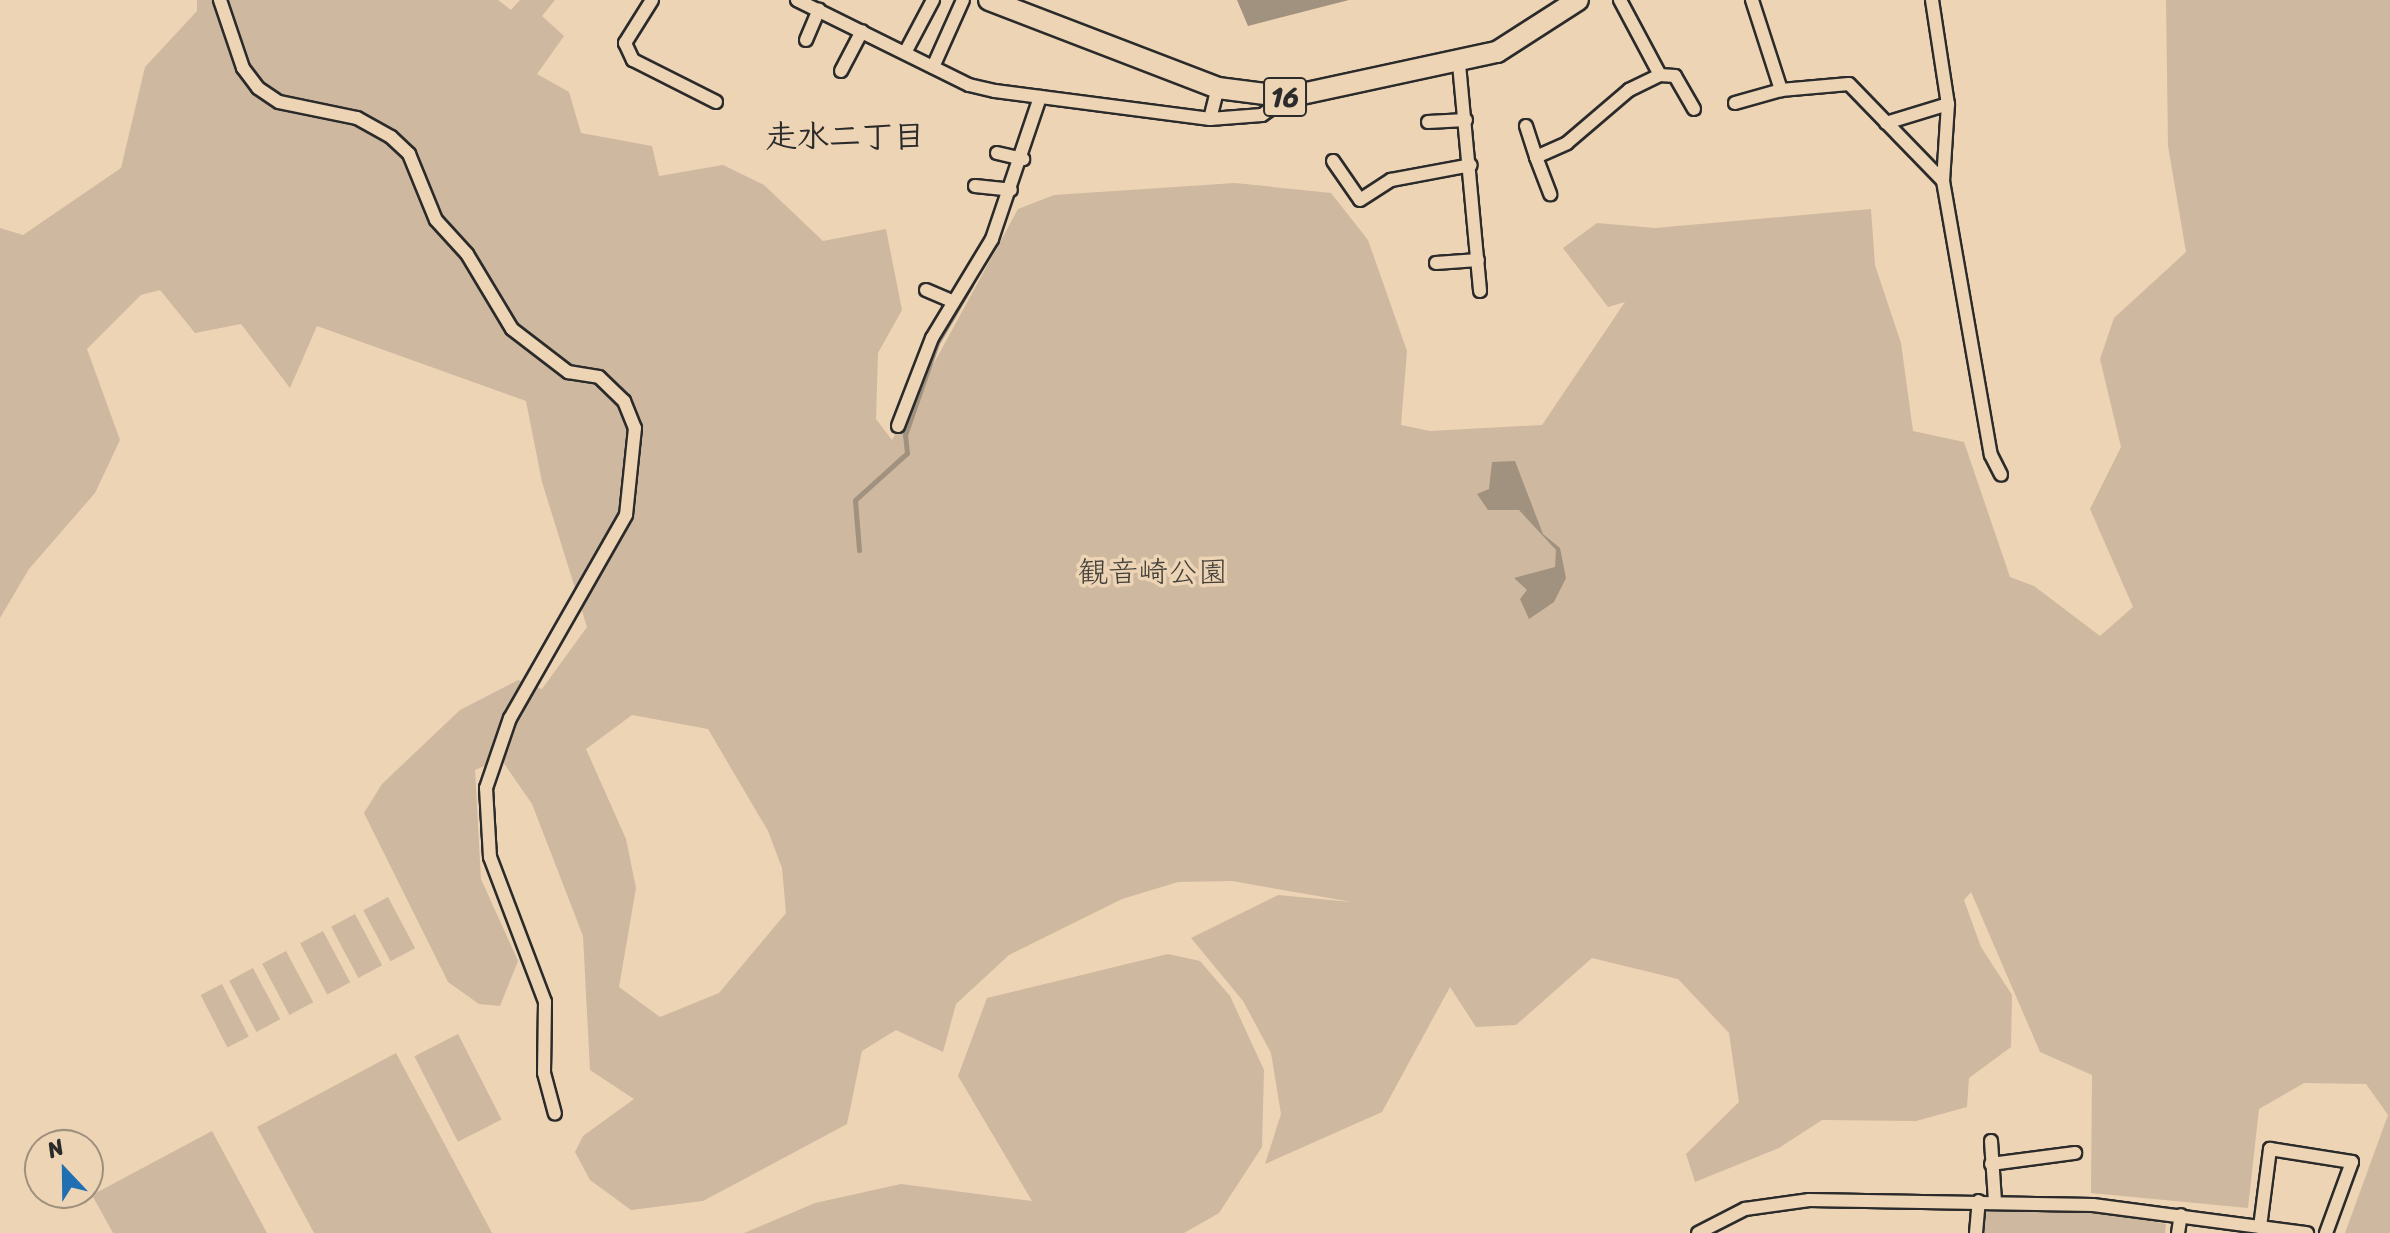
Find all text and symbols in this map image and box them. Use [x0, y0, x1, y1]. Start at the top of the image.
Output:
road number: 16 [1263, 73, 1307, 121]
district label: 走水二丁目 [765, 118, 925, 156]
park label: 観音崎公園 [1078, 554, 1228, 590]
text: N [41, 1127, 70, 1169]
north arrow [24, 1129, 104, 1209]

